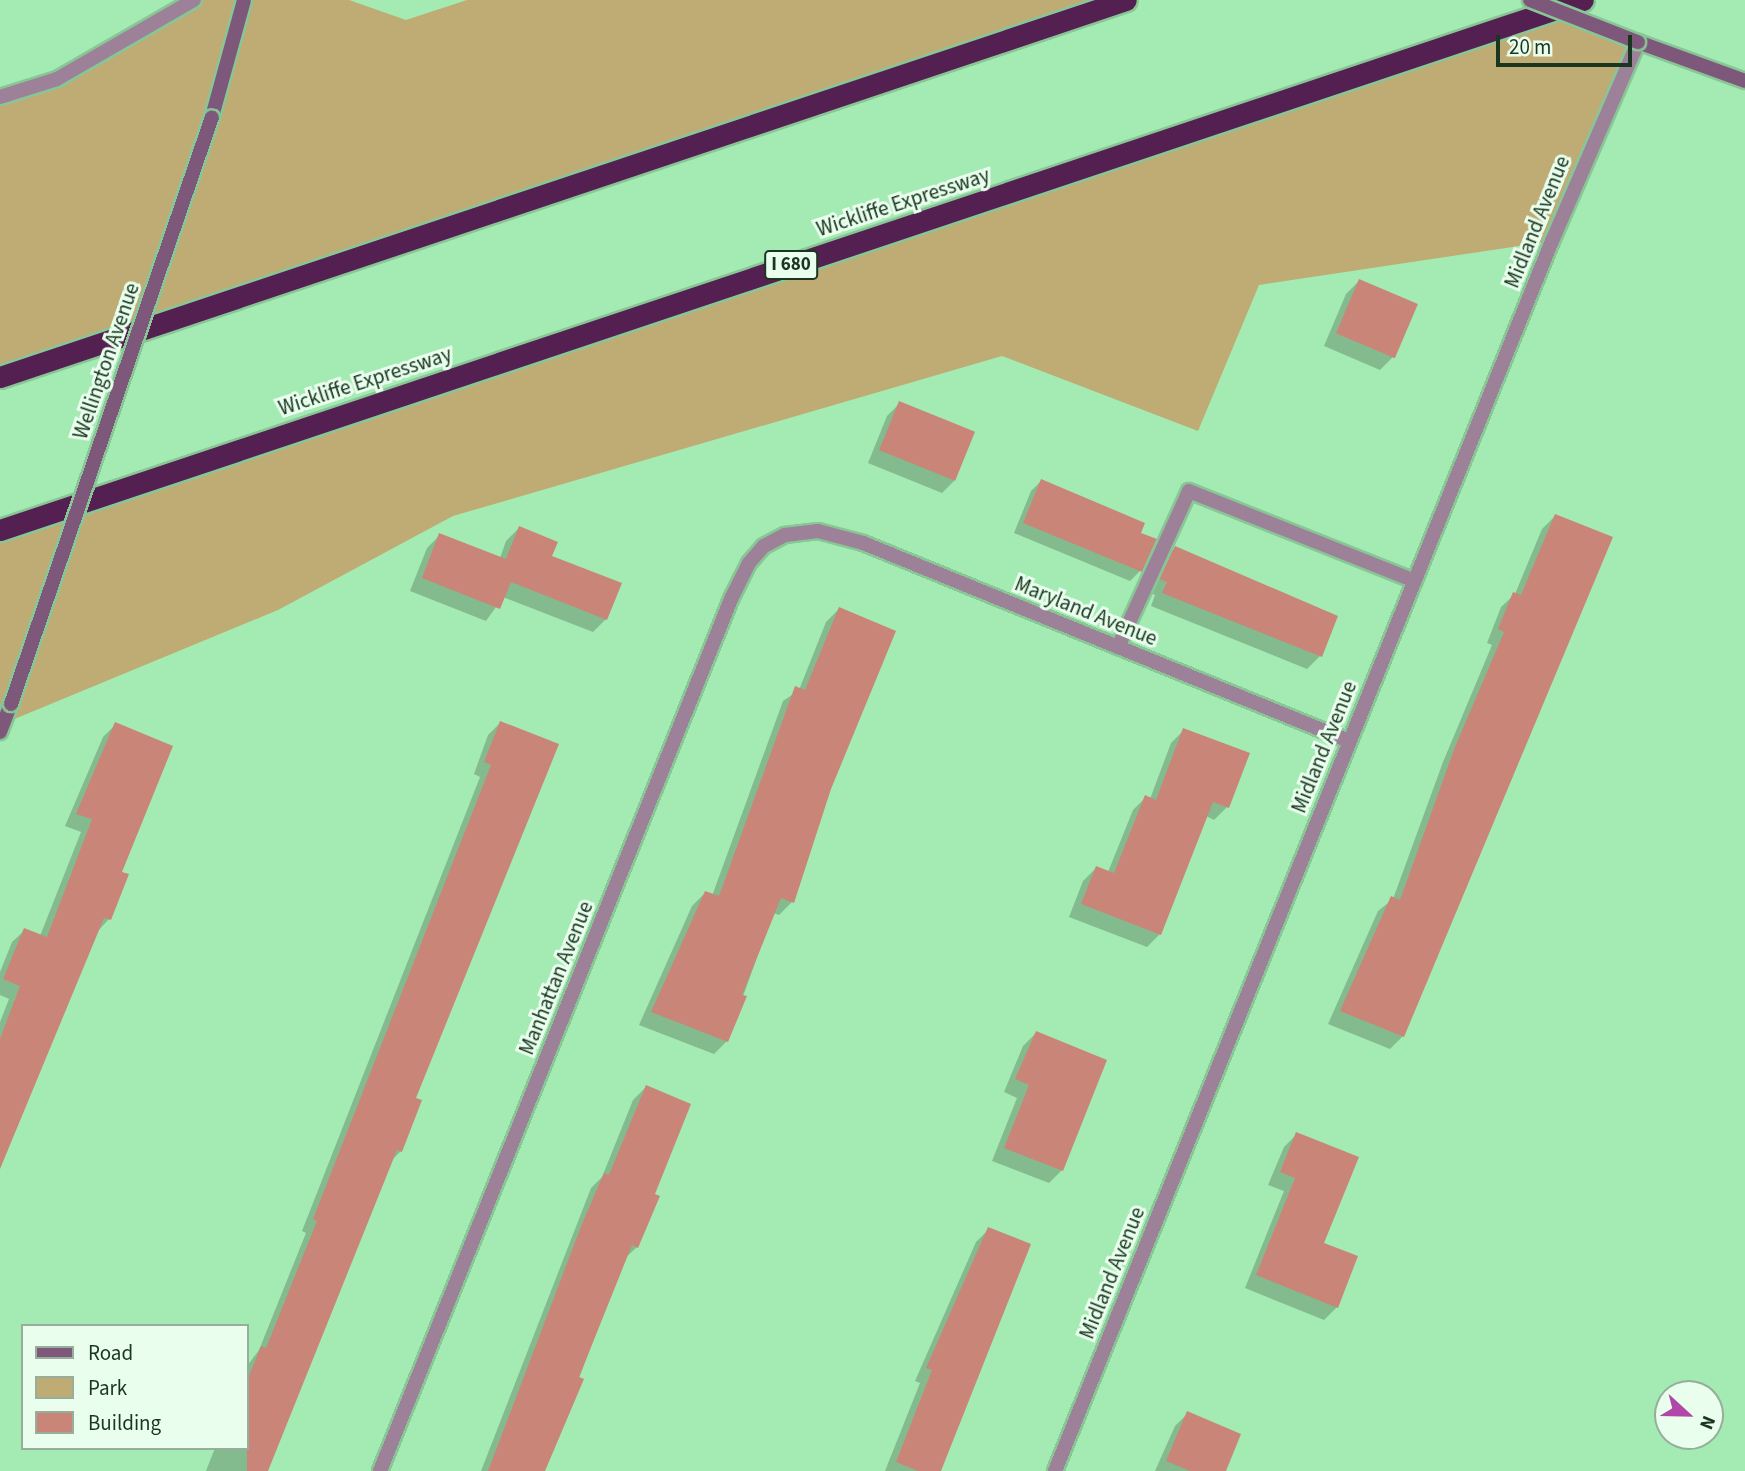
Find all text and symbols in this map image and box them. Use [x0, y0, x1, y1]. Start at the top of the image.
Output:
scale bar [1500, 21, 1636, 65]
text: 20 m [1509, 32, 1551, 62]
street label: Midland Avenue [1499, 152, 1575, 292]
street label: Wickliffe Expressway [813, 162, 993, 242]
road number: I 680 [763, 249, 819, 280]
street label: Wellington Avenue [67, 280, 145, 442]
street label: Wickliffe Expressway [275, 341, 455, 421]
street label: Maryland Avenue [1011, 571, 1161, 651]
street label: Midland Avenue [1286, 677, 1362, 817]
street label: Manhattan Avenue [514, 898, 598, 1058]
street label: Midland Avenue [1074, 1203, 1150, 1343]
legend [21, 1324, 248, 1450]
text: Road [88, 1338, 133, 1368]
text: Park [88, 1373, 127, 1403]
north arrow [1654, 1380, 1724, 1450]
text: Building [88, 1408, 161, 1438]
text: N [1692, 1411, 1722, 1433]

